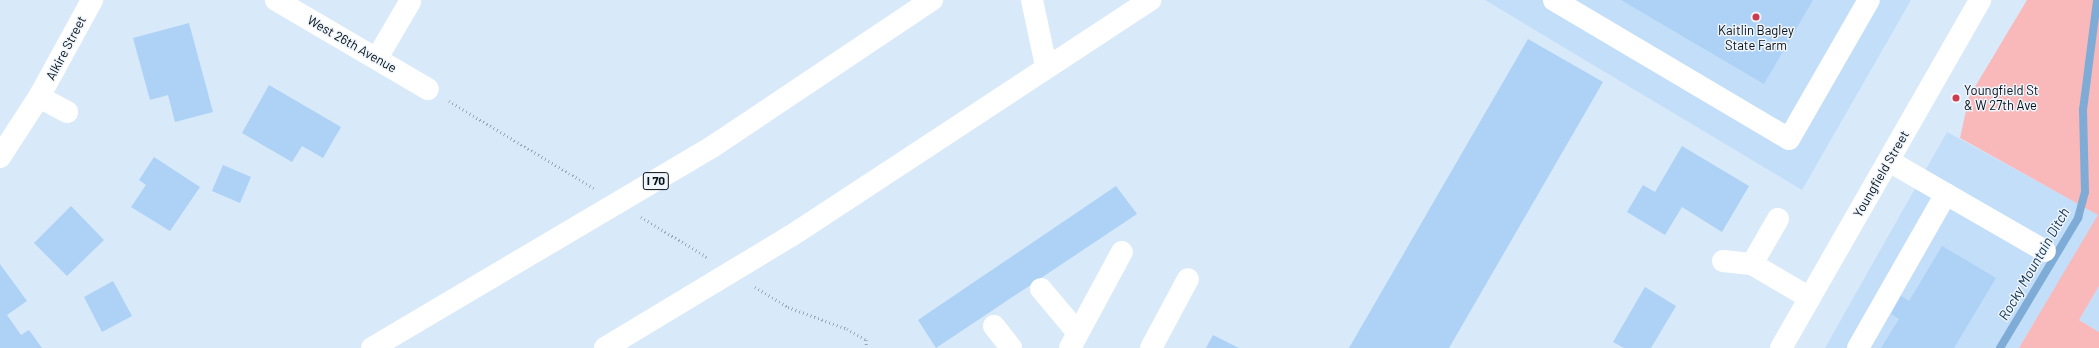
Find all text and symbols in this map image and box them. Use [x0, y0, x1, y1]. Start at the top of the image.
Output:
street label: West 26th Avenue [305, 12, 399, 76]
marker: Kaitlin Bagley State Farm [1751, 12, 1761, 22]
street label: Alkire Street [43, 13, 89, 83]
place label: Kaitlin Bagley State Farm [1718, 23, 1794, 54]
place label: Youngfield St & W 27th Ave [1964, 83, 2038, 114]
marker: Youngfield St & W 27th Ave [1951, 93, 1961, 103]
street label: Youngfield Street [1850, 128, 1912, 220]
road number: I 70 [642, 171, 670, 191]
water label: Rocky Mountain Ditch [1995, 205, 2073, 323]

